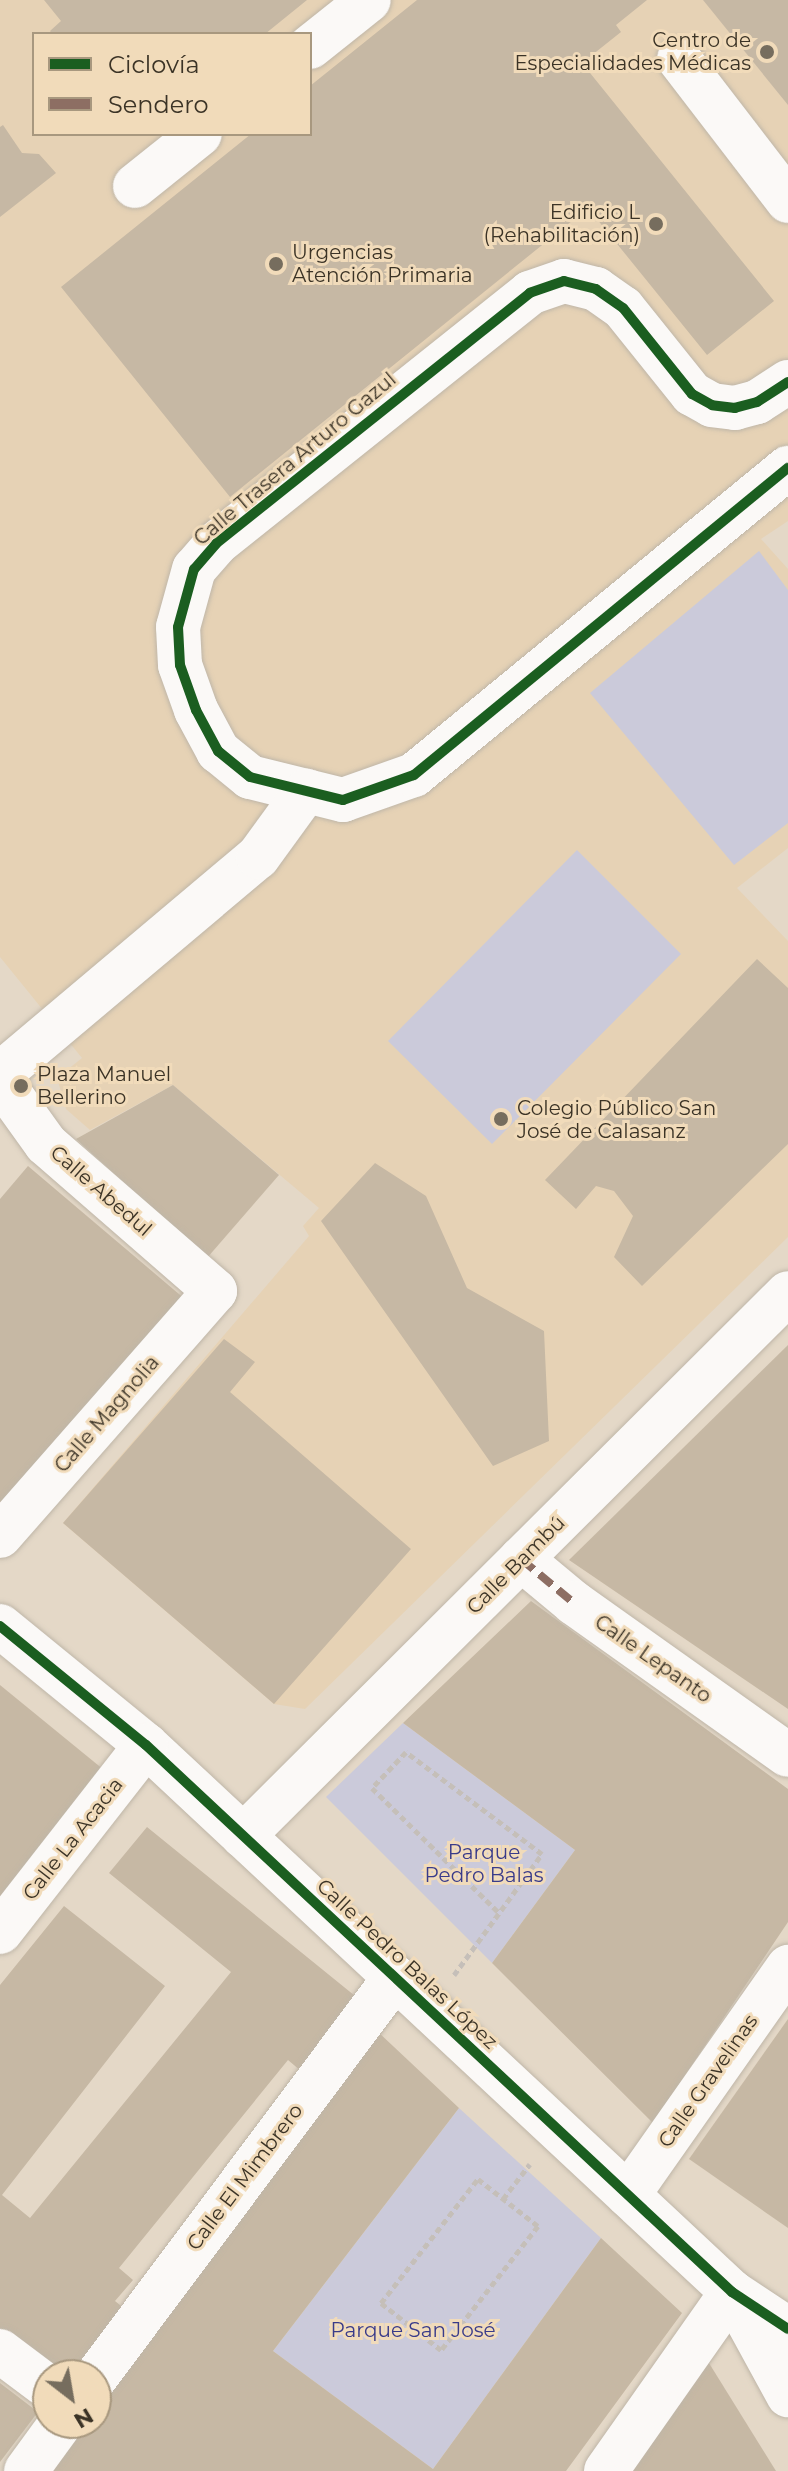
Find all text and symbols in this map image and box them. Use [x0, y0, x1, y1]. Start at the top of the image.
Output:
place label: Centro de Especialidades Médicas [514, 28, 751, 75]
legend [32, 32, 312, 136]
marker: Centro de Especialidades Médicas [758, 43, 776, 61]
text: Ciclovía [108, 50, 200, 79]
text: Sendero [108, 90, 209, 119]
place label: Edificio L (Rehabilitación) [483, 200, 640, 247]
marker: Edificio L (Rehabilitación) [647, 215, 665, 233]
place label: Urgencias Atención Primaria [292, 240, 473, 287]
marker: Urgencias Atención Primaria [267, 255, 285, 273]
street label: Calle Trasera Arturo Gazul [189, 367, 401, 551]
place label: Plaza Manuel Bellerino [37, 1062, 171, 1109]
marker: Plaza Manuel Bellerino [12, 1077, 30, 1095]
place label: Colegio Público San José de Calasanz [517, 1096, 716, 1143]
marker: Colegio Público San José de Calasanz [492, 1110, 510, 1128]
street label: Calle Abedul [45, 1141, 157, 1241]
street label: Calle Magnolia [50, 1351, 164, 1477]
street label: Calle Bambú [462, 1511, 570, 1619]
street label: Calle Lepanto [590, 1610, 716, 1708]
street label: Calle La Acacia [18, 1773, 128, 1905]
park label: Parque Pedro Balas [424, 1840, 544, 1887]
street label: Calle Pedro Balas López [312, 1874, 502, 2054]
street label: Calle Gravelinas [653, 2010, 763, 2152]
street label: Calle El Mimbrero [182, 2099, 308, 2255]
park label: Parque San José [330, 2318, 496, 2342]
north arrow [32, 2359, 112, 2439]
text: N [69, 2402, 98, 2434]

